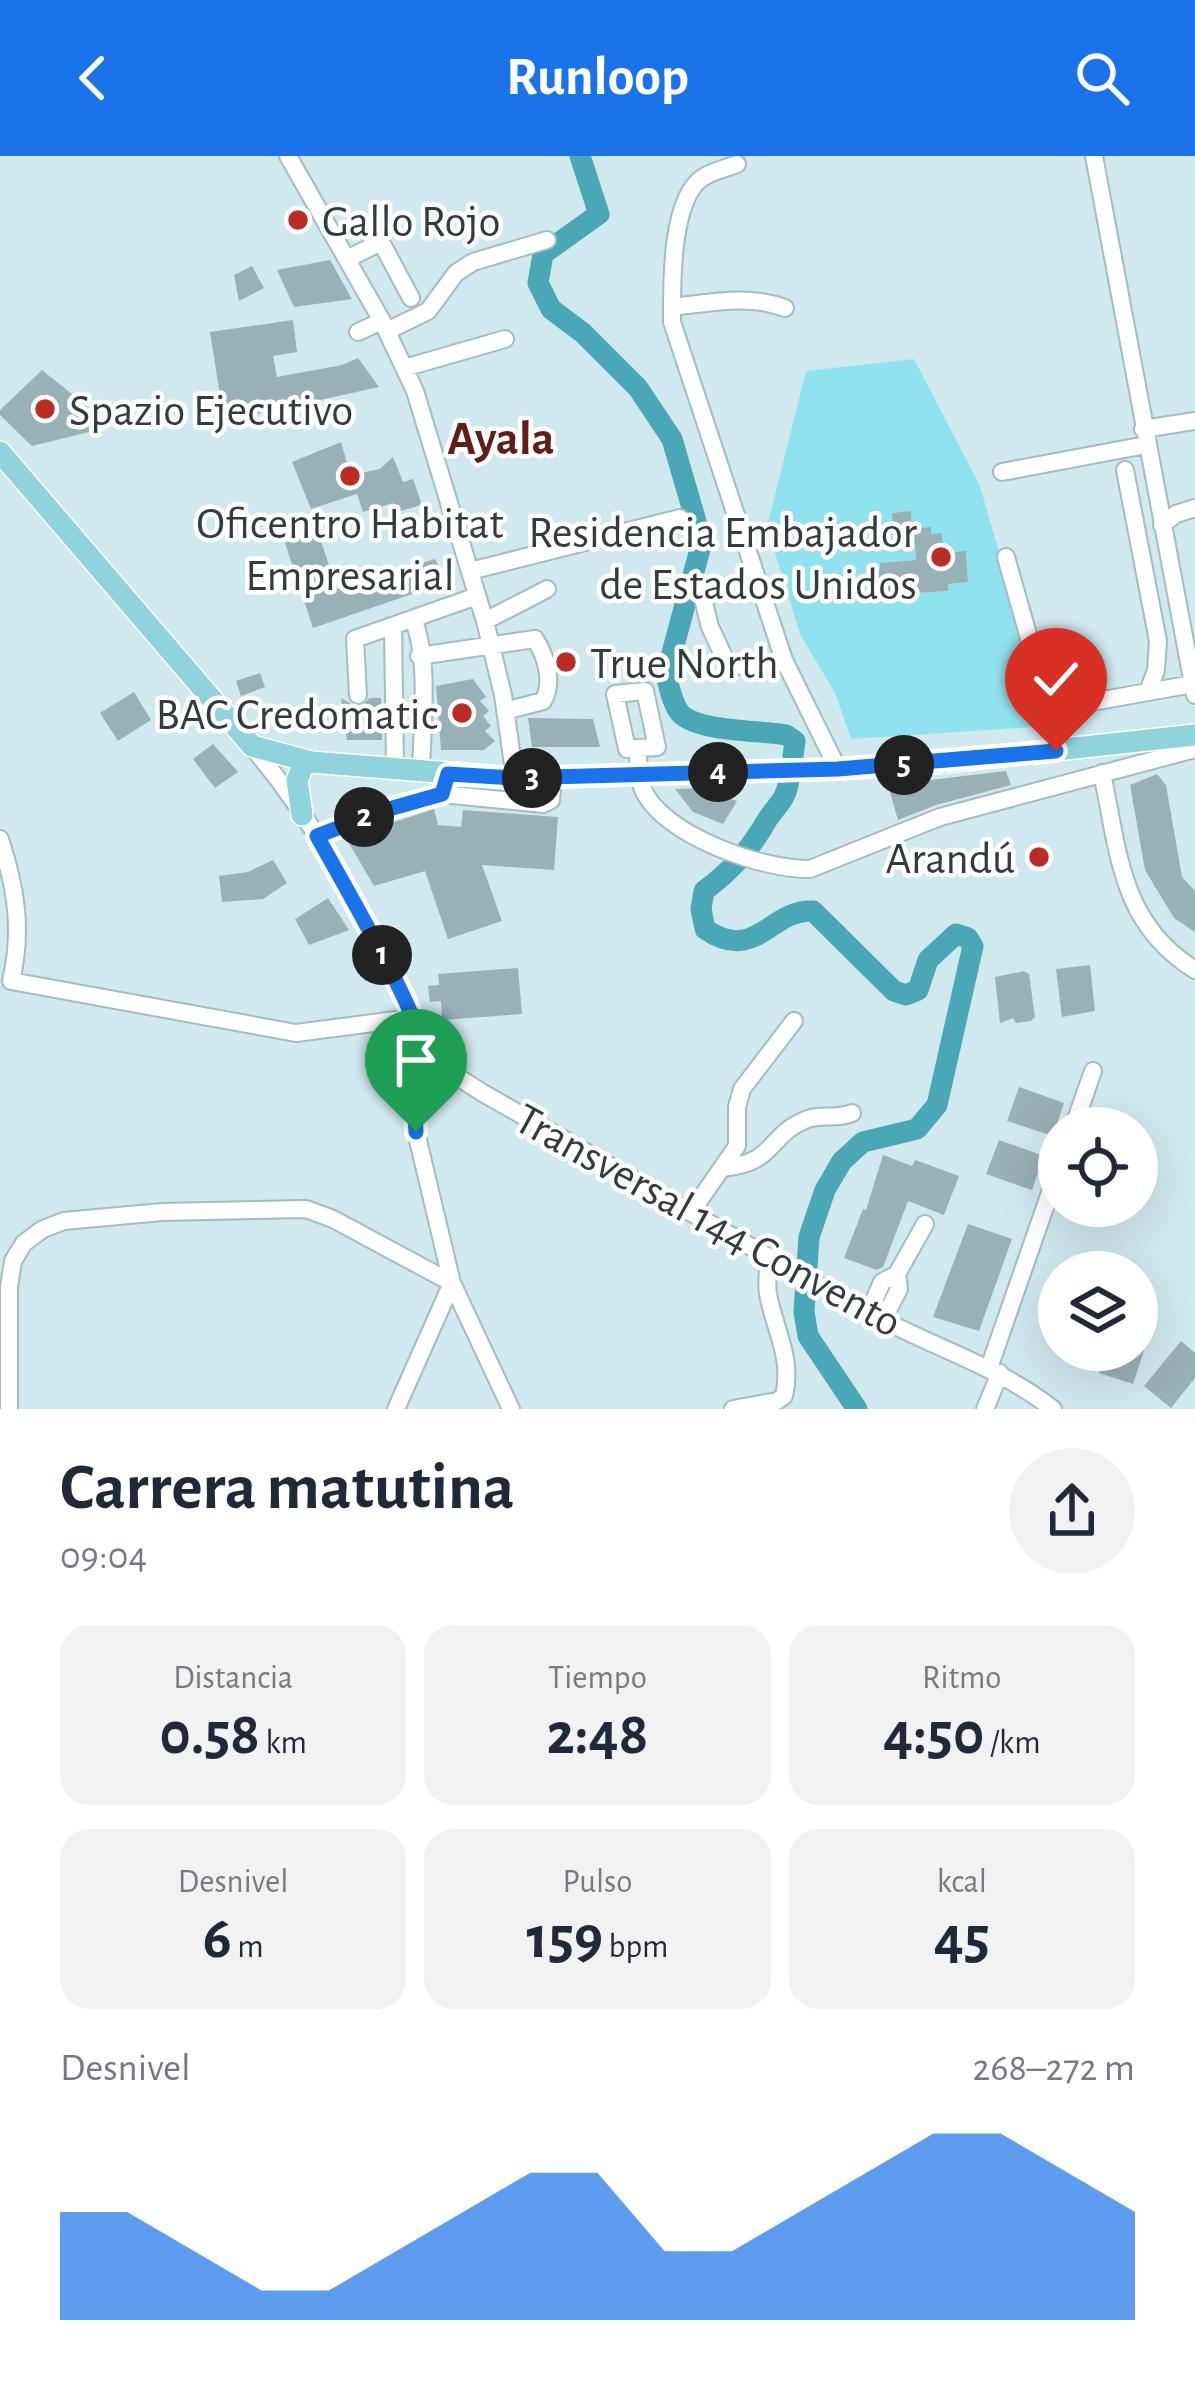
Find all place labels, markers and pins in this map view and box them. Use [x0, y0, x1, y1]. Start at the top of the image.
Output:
place label: Gallo Rojo [322, 200, 501, 245]
marker: Gallo Rojo [285, 207, 311, 233]
place label: Spazio Ejecutivo [69, 389, 353, 434]
marker: Spazio Ejecutivo [32, 396, 58, 422]
marker: Oficentro Habitat Empresarial [337, 463, 363, 489]
place label: Oficentro Habitat Empresarial [196, 502, 504, 599]
place label: Residencia Embajador de Estados Unidos [528, 511, 917, 608]
marker: Residencia Embajador de Estados Unidos [928, 544, 954, 570]
pin [1005, 628, 1107, 751]
place label: True North [590, 642, 779, 687]
marker: True North [553, 649, 579, 675]
place label: BAC Credomatic [156, 693, 438, 738]
marker: BAC Credomatic [449, 700, 475, 726]
pin: 5 [874, 735, 934, 795]
pin: 4 [688, 742, 748, 802]
pin: 3 [502, 748, 562, 808]
pin: 2 [334, 787, 394, 847]
place label: Arandú [886, 837, 1015, 882]
marker: Arandú [1026, 844, 1052, 870]
pin: 1 [352, 925, 412, 985]
pin [365, 1009, 467, 1132]

